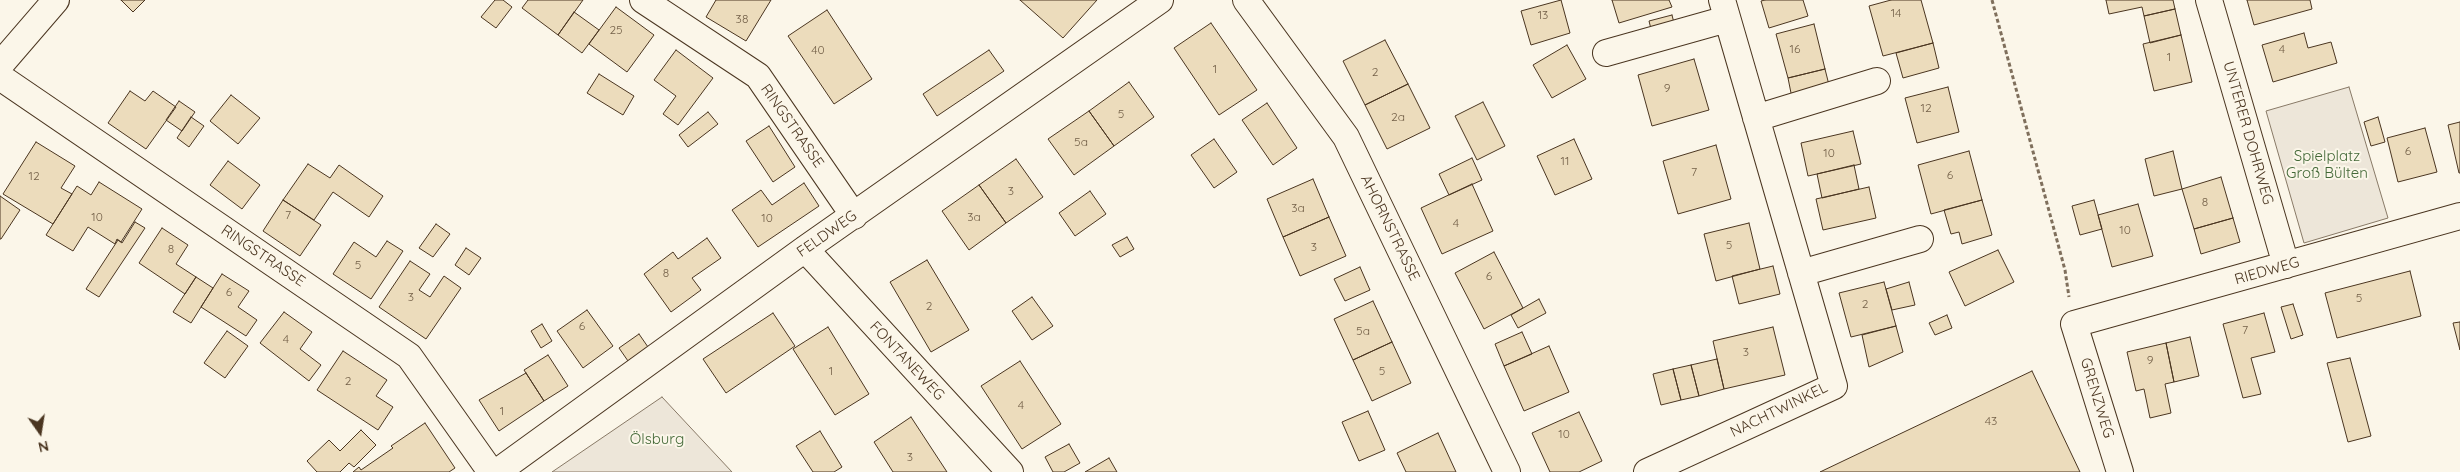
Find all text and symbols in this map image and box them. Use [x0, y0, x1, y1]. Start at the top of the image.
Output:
house number: 14 [1891, 6, 1901, 20]
house number: 13 [1538, 8, 1548, 22]
house number: 38 [736, 12, 748, 26]
house number: 25 [609, 23, 623, 37]
house number: 16 [1790, 42, 1800, 56]
house number: 4 [2279, 42, 2285, 56]
house number: 40 [811, 43, 825, 57]
house number: 1 [2167, 50, 2171, 64]
street label: UNTERER DOHRWEG [2219, 59, 2277, 207]
house number: 1 [1213, 62, 1217, 76]
house number: 2 [1372, 65, 1378, 79]
street label: RINGSTRASSE [757, 81, 827, 171]
house number: 9 [1664, 81, 1670, 95]
house number: 12 [1920, 101, 1932, 115]
house number: 5 [1118, 107, 1124, 121]
house number: 2a [1391, 110, 1405, 124]
house number: 5a [1074, 135, 1088, 149]
house number: 6 [2405, 144, 2411, 158]
house number: 10 [1823, 146, 1835, 160]
park label: Spielplatz Groß Bülten [2286, 147, 2368, 182]
house number: 11 [1561, 154, 1569, 168]
house number: 7 [1691, 165, 1697, 179]
house number: 6 [1947, 168, 1953, 182]
house number: 12 [28, 169, 40, 183]
street label: AHORNSTRASSE [1357, 172, 1423, 284]
house number: 3 [1008, 184, 1014, 198]
house number: 8 [2202, 195, 2208, 209]
house number: 3a [1291, 201, 1305, 215]
street label: FELDWEG [794, 207, 860, 261]
house number: 7 [285, 208, 291, 222]
house number: 10 [91, 210, 103, 224]
house number: 3a [967, 210, 981, 224]
house number: 10 [761, 211, 773, 225]
house number: 4 [1453, 216, 1459, 230]
street label: RINGSTRASSE [217, 221, 309, 291]
house number: 10 [2119, 223, 2131, 237]
house number: 5 [1726, 238, 1732, 252]
house number: 3 [1311, 240, 1317, 254]
house number: 8 [168, 242, 174, 256]
street label: RIEDWEG [2233, 253, 2301, 289]
house number: 5 [355, 258, 361, 272]
house number: 8 [663, 266, 669, 280]
house number: 6 [1486, 269, 1492, 283]
house number: 6 [226, 285, 232, 299]
house number: 3 [408, 290, 414, 304]
house number: 5 [2356, 291, 2362, 305]
house number: 2 [1862, 297, 1868, 311]
house number: 2 [926, 299, 932, 313]
street label: FONTANEWEG [866, 318, 948, 404]
house number: 6 [579, 319, 585, 333]
house number: 7 [2242, 323, 2248, 337]
house number: 5a [1356, 324, 1370, 338]
house number: 4 [283, 332, 289, 346]
house number: 3 [1743, 345, 1749, 359]
house number: 9 [2147, 353, 2153, 367]
street label: GRENZWEG [2076, 356, 2118, 440]
house number: 1 [829, 364, 833, 378]
house number: 5 [1379, 364, 1385, 378]
house number: 2 [345, 374, 351, 388]
street label: NACHTWINKEL [1727, 379, 1831, 441]
house number: 4 [1018, 398, 1024, 412]
house number: 1 [500, 404, 504, 418]
north arrow [15, 407, 65, 457]
house number: 43 [1985, 414, 1997, 428]
house number: 10 [1558, 427, 1570, 441]
park label: Ölsburg [630, 430, 684, 448]
text: N [36, 437, 50, 457]
house number: 3 [907, 450, 913, 464]

